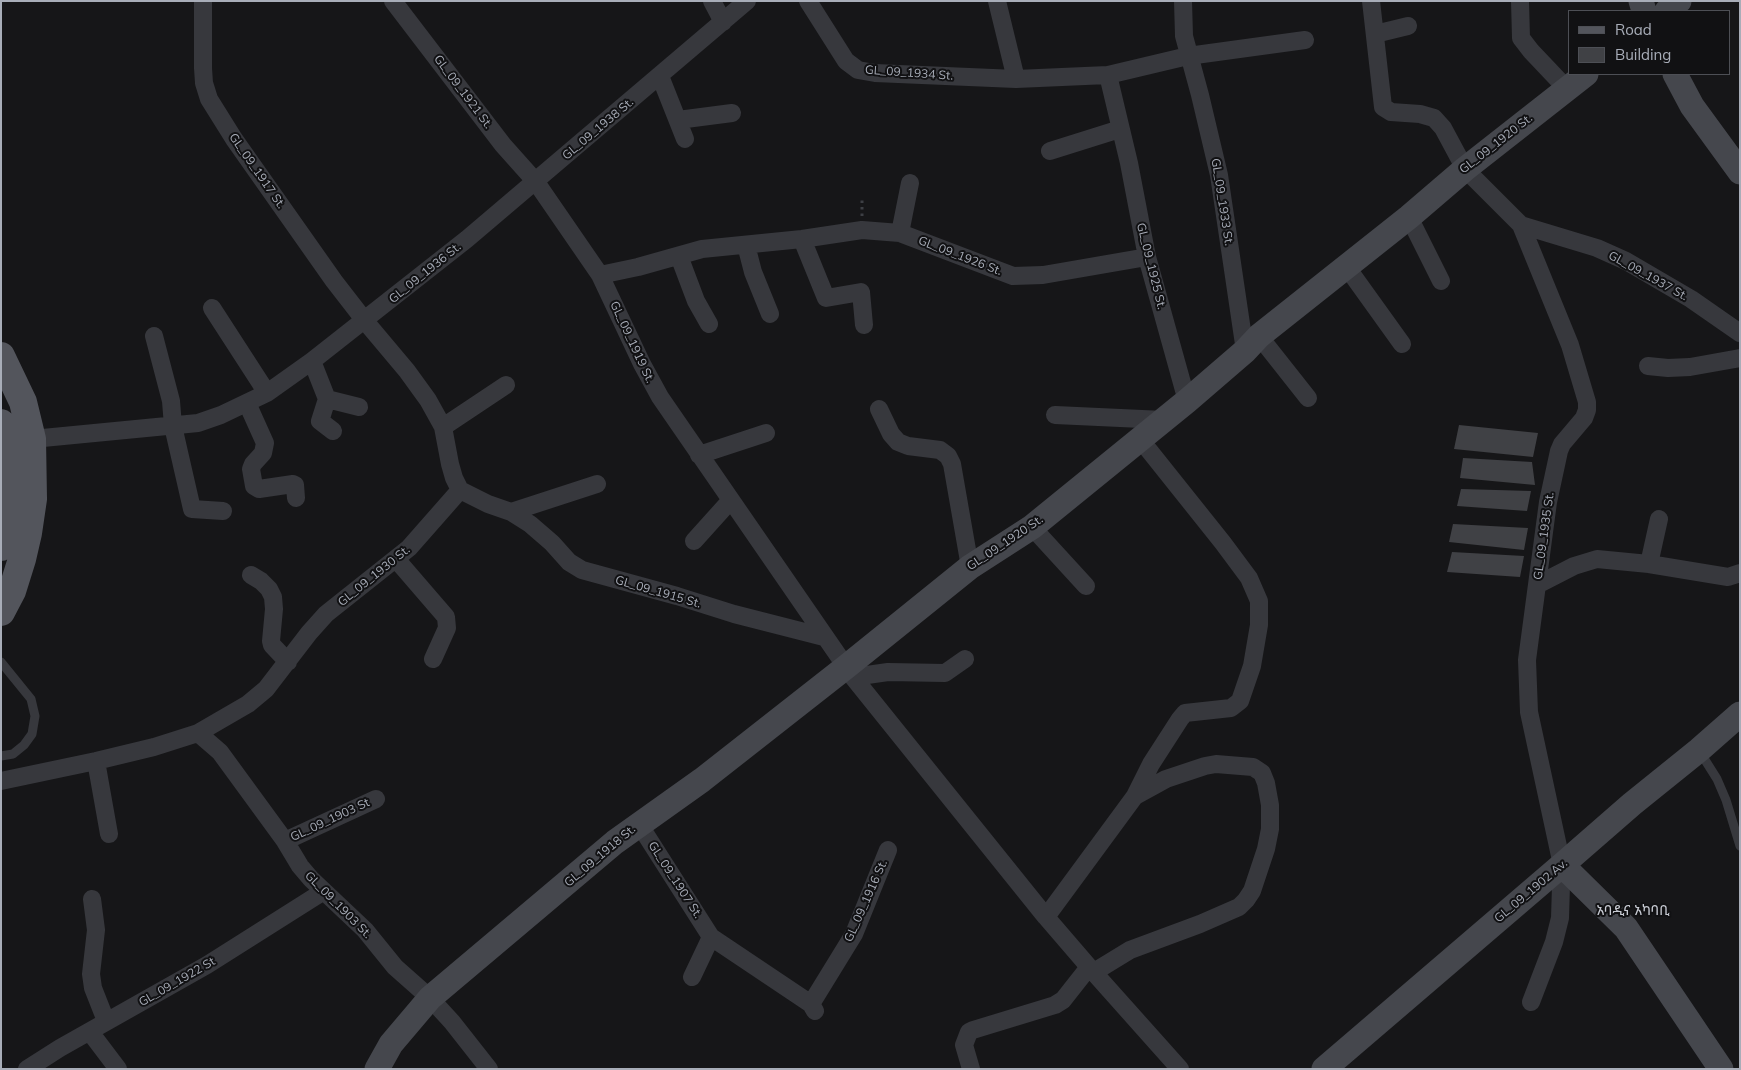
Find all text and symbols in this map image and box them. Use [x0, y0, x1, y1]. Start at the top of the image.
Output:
legend [1568, 10, 1731, 75]
text: Road [1615, 20, 1652, 39]
text: Building [1615, 45, 1671, 64]
street label: GL_09_1921 St. [431, 52, 495, 132]
street label: GL_09_1934 St. [864, 63, 954, 83]
street label: GL_09_1938 St. [559, 95, 637, 163]
street label: GL_09_1920 St. [1457, 111, 1535, 177]
street label: GL_09_1917 St. [226, 131, 288, 211]
street label: GL_09_1933 St. [1208, 157, 1236, 247]
street label: GL_09_1925 St. [1133, 221, 1169, 311]
street label: GL_09_1926 St. [916, 233, 1004, 279]
street label: GL_09_1936 St. [386, 240, 464, 306]
street label: GL_09_1937 St. [1606, 248, 1690, 304]
street label: GL_09_1919 St. [607, 299, 657, 385]
street label: GL_09_1935 St. [1531, 491, 1557, 581]
street label: GL_09_1920 St. [964, 512, 1046, 574]
street label: GL_09_1930 St. [335, 543, 413, 609]
street label: GL_09_1915 St. [614, 573, 702, 611]
street label: GL_09_1903 St [288, 795, 372, 845]
street label: GL_09_1918 St. [561, 822, 639, 890]
street label: GL_09_1907 St. [645, 839, 705, 921]
street label: GL_09_1902 Av. [1492, 856, 1570, 926]
street label: GL_09_1916 St. [841, 858, 891, 944]
street label: GL_09_1903 St. [302, 869, 374, 941]
district label: አባዲና አካባቢ [1597, 903, 1669, 919]
street label: GL_09_1922 St [136, 954, 218, 1010]

